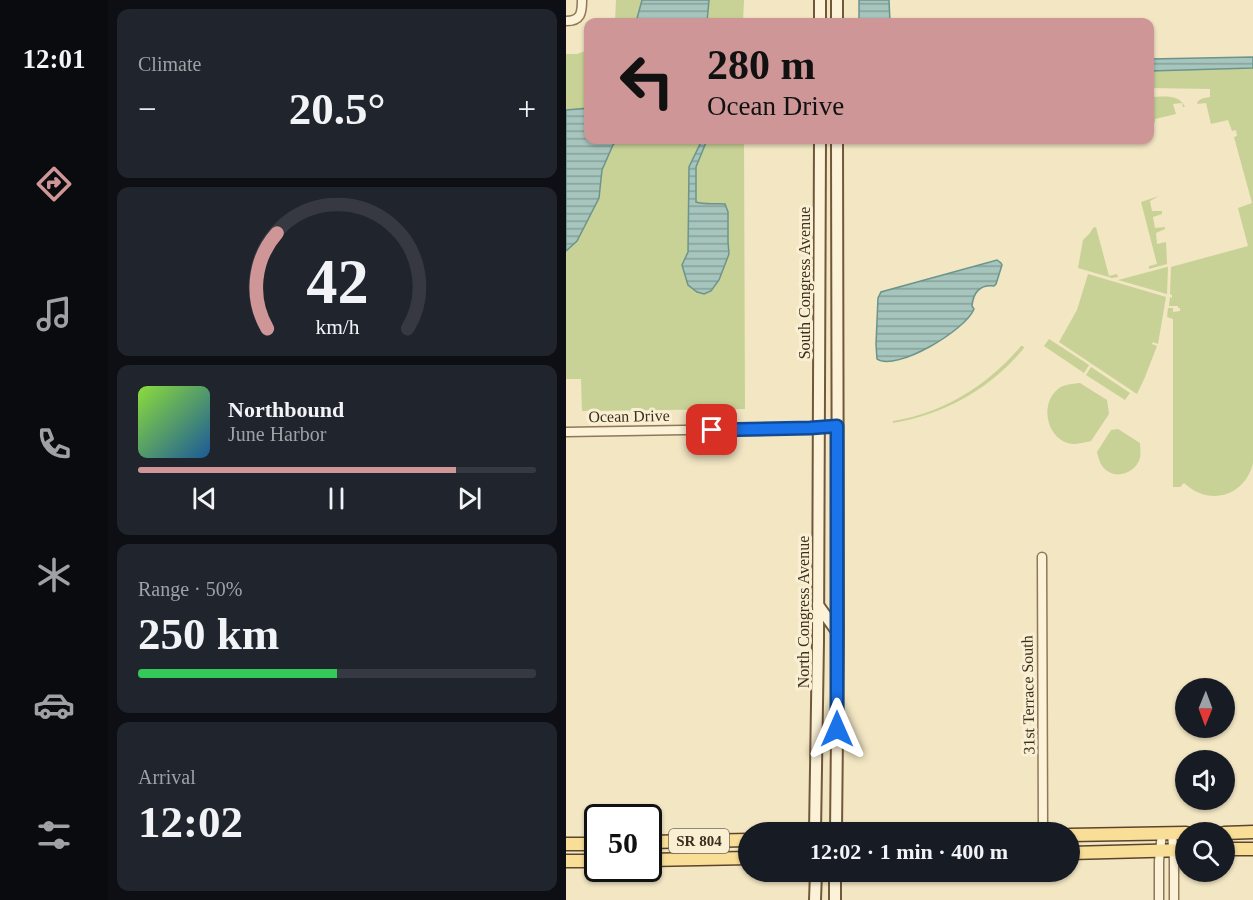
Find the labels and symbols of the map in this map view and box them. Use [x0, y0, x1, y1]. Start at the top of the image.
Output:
street label: South Congress Avenue [796, 207, 814, 359]
pin [686, 404, 737, 455]
street label: Ocean Drive [588, 407, 670, 425]
street label: North Congress Avenue [795, 536, 813, 688]
street label: 31st Terrace South [1018, 635, 1038, 755]
north arrow [1175, 678, 1235, 738]
position arrow [805, 697, 869, 761]
speed limit sign: 50 [584, 804, 662, 882]
road number: SR 804 [669, 829, 729, 853]

